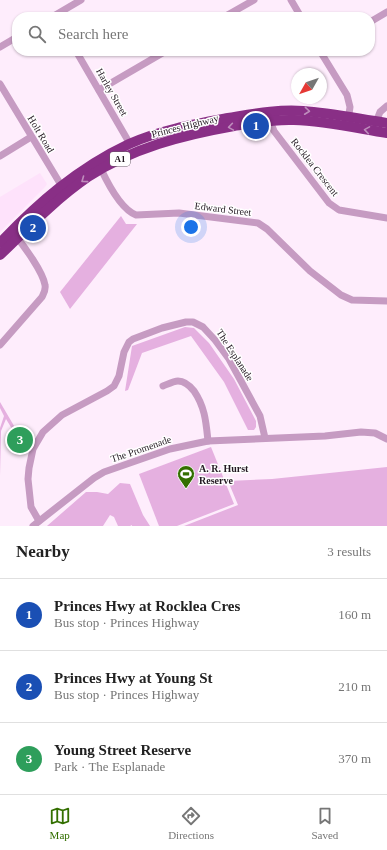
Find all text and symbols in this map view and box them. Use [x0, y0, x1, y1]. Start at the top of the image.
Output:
search box [12, 12, 375, 56]
icon: search [26, 23, 48, 45]
text: Search here [58, 26, 128, 42]
street label: Harley Street [94, 66, 130, 118]
north arrow [291, 68, 327, 104]
one-way arrow [304, 107, 310, 116]
pin: 1 [243, 111, 269, 141]
street label: Princes Highway [150, 112, 220, 140]
street label: Holt Road [26, 113, 56, 155]
one-way arrow [228, 122, 234, 131]
one-way arrow [364, 126, 370, 134]
street label: Rocklea Crescent [289, 136, 341, 198]
road number: A1 [110, 152, 130, 166]
one-way arrow [81, 175, 88, 183]
street label: Edward Street [194, 200, 252, 218]
pin: 2 [20, 213, 46, 243]
your location [181, 217, 201, 237]
street label: The Esplanade [214, 327, 256, 383]
pin: 3 [7, 425, 33, 455]
street label: The Promenade [109, 433, 173, 464]
place label: A. R. Hurst Reserve [199, 463, 249, 486]
sports icon: A. R. Hurst Reserve [176, 464, 196, 489]
text: Nearby [16, 542, 70, 561]
text: 3 results [327, 544, 371, 559]
text: Princes Hwy at Rocklea Cres [54, 598, 240, 614]
text: 1 [26, 607, 32, 622]
text: 160 m [338, 607, 371, 622]
text: Bus stop · Princes Highway [54, 615, 199, 630]
text: Princes Hwy at Young St [54, 670, 213, 686]
text: 2 [26, 679, 32, 694]
text: 210 m [338, 679, 371, 694]
text: Bus stop · Princes Highway [54, 687, 199, 702]
text: Young Street Reserve [54, 742, 191, 758]
text: 3 [26, 751, 32, 766]
text: 370 m [338, 751, 371, 766]
text: Park · The Esplanade [54, 759, 165, 774]
tab: Map [49, 805, 71, 841]
tab: Directions [168, 805, 214, 841]
tab: Saved [311, 805, 338, 841]

